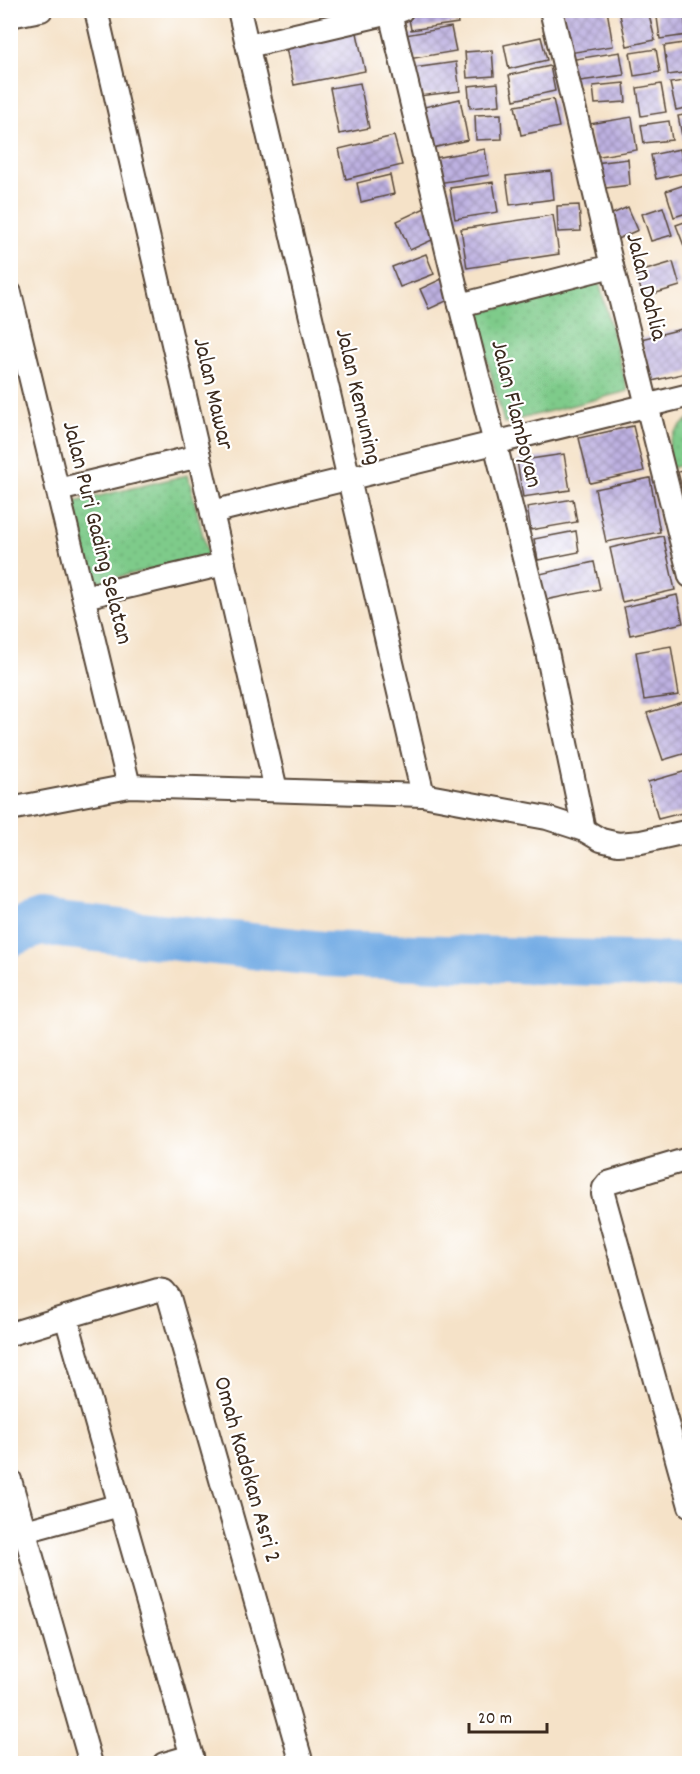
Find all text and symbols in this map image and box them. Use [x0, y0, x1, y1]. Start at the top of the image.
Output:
street label: Jalan Dahlia [615, 230, 675, 345]
street label: Jalan Kemuning [325, 325, 389, 469]
street label: Jalan Mawar [183, 334, 241, 454]
street label: Jalan Flamboyan [480, 337, 550, 491]
street label: Jalan Puri Gading Selatan [52, 418, 140, 648]
street label: Omah Kadokan Asri 2 [203, 1373, 289, 1567]
scale bar [469, 1696, 547, 1734]
text: 20 m [478, 1707, 512, 1732]

